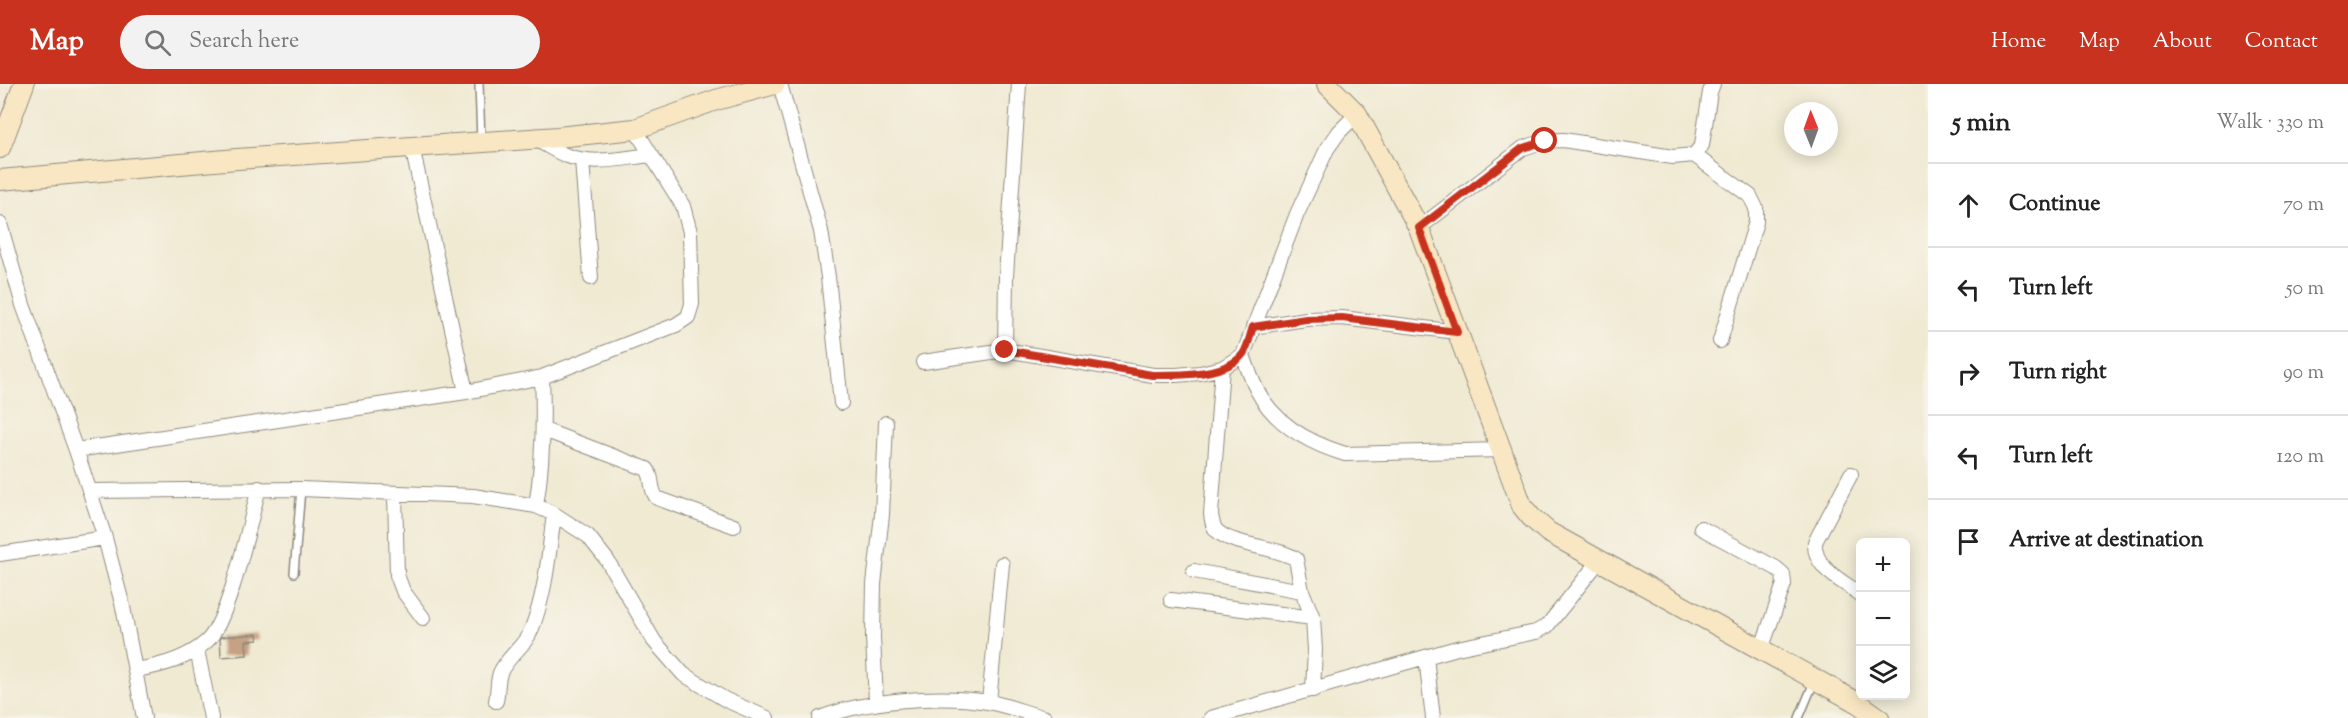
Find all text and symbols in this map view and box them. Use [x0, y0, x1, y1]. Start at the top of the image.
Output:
search box [120, 15, 540, 69]
text: Map [30, 22, 84, 62]
icon: search [141, 26, 174, 59]
text: Search here [189, 26, 299, 58]
text: Home [1991, 27, 2046, 57]
text: Map [2079, 27, 2120, 57]
text: About [2153, 27, 2212, 57]
text: Contact [2245, 27, 2318, 57]
north arrow [1784, 102, 1838, 156]
text: 5 min [1952, 105, 2011, 142]
text: Walk · 330 m [2216, 109, 2324, 138]
route start [1531, 127, 1557, 153]
icon: ahead [1952, 189, 1985, 222]
text: Continue [2009, 189, 2100, 221]
text: 70 m [2283, 191, 2324, 220]
icon: left [1952, 273, 1985, 306]
text: Turn left [2009, 273, 2092, 305]
text: 50 m [2286, 275, 2324, 304]
route end [991, 336, 1017, 362]
icon: right [1952, 357, 1985, 390]
text: Turn right [2009, 357, 2106, 389]
text: 90 m [2283, 359, 2324, 388]
icon: left [1952, 441, 1985, 474]
text: Turn left [2009, 441, 2092, 473]
text: 120 m [2276, 443, 2324, 472]
icon: arrive [1952, 525, 1985, 558]
text: Arrive at destination [2009, 525, 2204, 557]
map controls [1856, 538, 1910, 700]
button: + [1856, 538, 1910, 592]
button: − [1856, 592, 1910, 646]
button: layers [1856, 646, 1910, 700]

